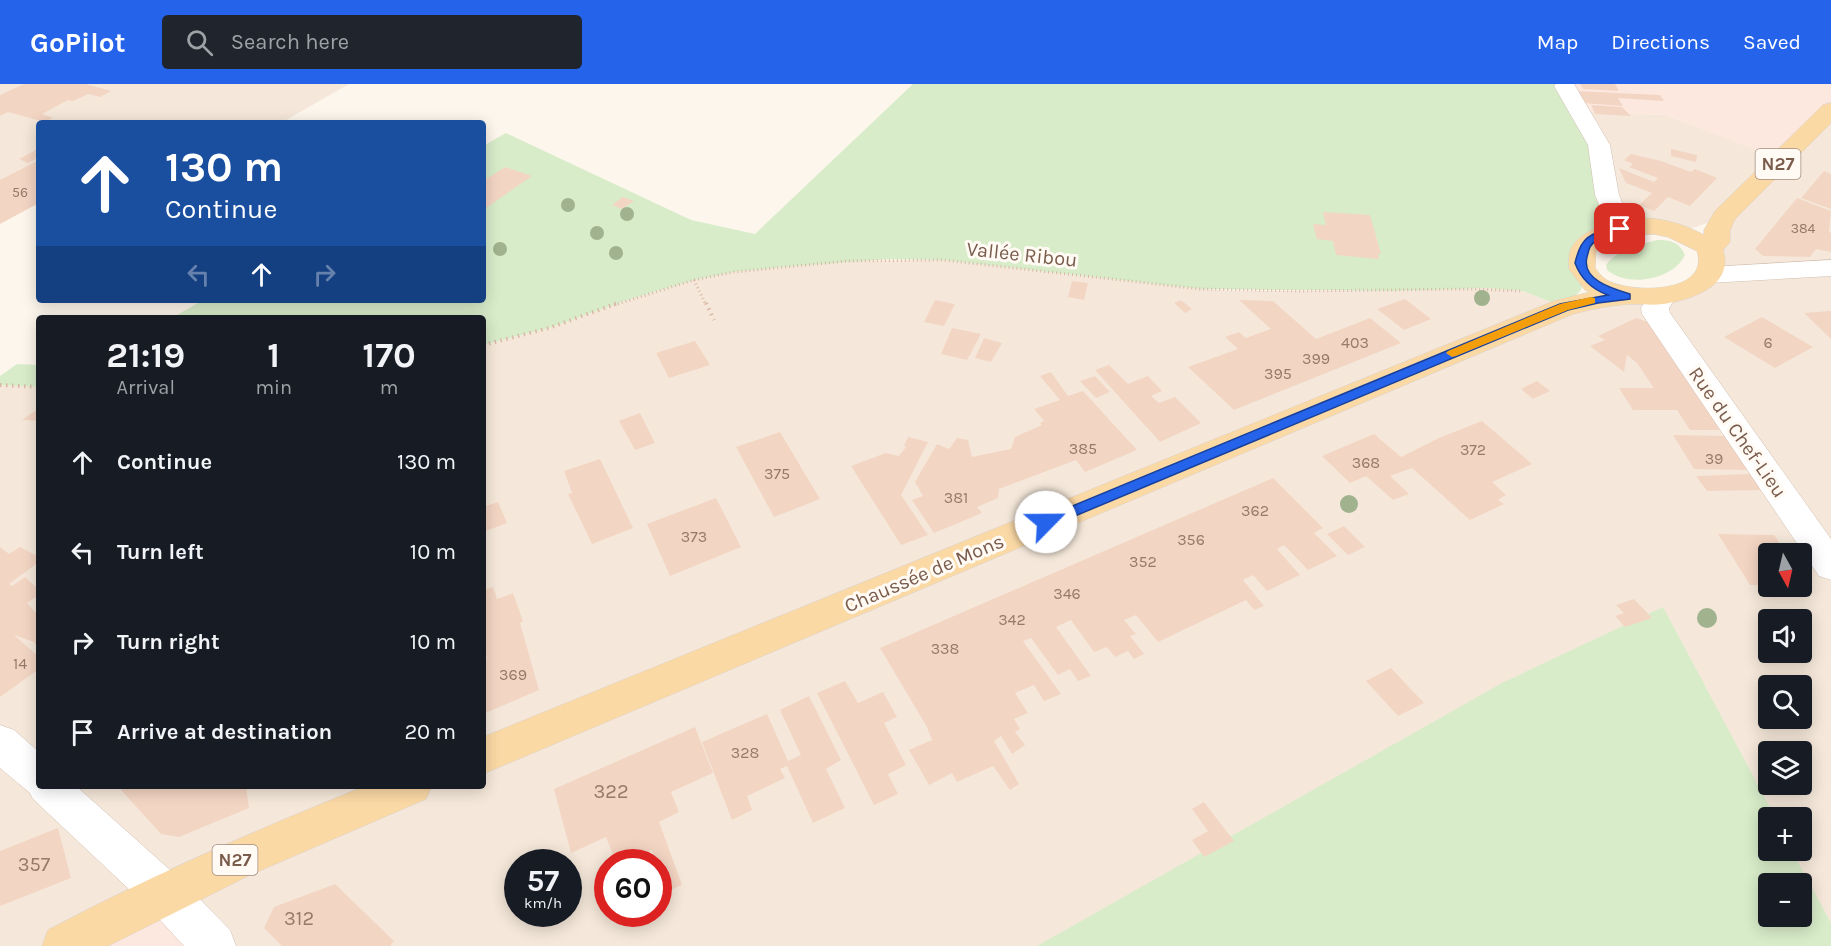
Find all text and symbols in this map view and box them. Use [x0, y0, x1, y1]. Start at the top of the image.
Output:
search box [162, 15, 582, 69]
text: GoPilot [30, 26, 126, 59]
icon: search [183, 26, 216, 59]
text: Search here [231, 29, 349, 55]
text: Map [1537, 30, 1578, 54]
text: Directions [1611, 30, 1710, 54]
text: Saved [1743, 30, 1801, 54]
text: 130 m [165, 142, 283, 192]
icon: ahead [66, 144, 144, 222]
road number: N27 [1756, 149, 1800, 179]
house number: 56 [12, 184, 28, 201]
text: Continue [165, 193, 277, 225]
pin [1594, 203, 1645, 254]
icon: arrive [1603, 212, 1636, 245]
house number: 384 [1791, 220, 1816, 237]
street label: Vallée Ribou [965, 237, 1078, 272]
icon: left [182, 258, 215, 291]
icon: ahead [245, 258, 278, 291]
icon: right [308, 258, 341, 291]
house number: 403 [1341, 333, 1369, 352]
house number: 6 [1763, 333, 1773, 352]
text: 21:19 [106, 334, 185, 376]
text: 1 [267, 334, 280, 376]
text: 170 [362, 334, 416, 376]
house number: 399 [1302, 349, 1330, 368]
street label: Rue du Chef-Lieu [1684, 363, 1791, 502]
house number: 395 [1264, 364, 1292, 383]
text: Arrival [116, 376, 175, 399]
text: min [255, 376, 292, 399]
text: m [380, 376, 398, 399]
house number: 385 [1069, 439, 1097, 458]
house number: 372 [1460, 440, 1486, 459]
icon: ahead [66, 446, 99, 479]
text: Continue [117, 449, 212, 475]
text: 130 m [397, 449, 456, 475]
house number: 39 [1705, 449, 1723, 468]
house number: 368 [1352, 453, 1380, 472]
house number: 375 [764, 464, 790, 483]
house number: 381 [944, 488, 968, 507]
position arrow [1014, 490, 1078, 554]
house number: 362 [1241, 501, 1269, 520]
house number: 373 [681, 527, 707, 546]
street label: Chaussée de Mons [841, 529, 1007, 617]
house number: 356 [1177, 530, 1205, 549]
icon: left [66, 536, 99, 569]
text: Turn left [117, 539, 204, 565]
text: 10 m [410, 539, 456, 565]
north arrow [1758, 543, 1812, 597]
map controls [1758, 543, 1812, 927]
house number: 352 [1129, 552, 1157, 571]
house number: 346 [1053, 584, 1081, 603]
button: sound [1758, 609, 1812, 663]
house number: 342 [998, 610, 1026, 629]
icon: right [66, 626, 99, 659]
text: Turn right [117, 629, 220, 655]
text: 10 m [410, 629, 456, 655]
house number: 338 [931, 639, 959, 658]
house number: 14 [13, 654, 27, 673]
house number: 369 [499, 665, 527, 684]
button: search [1758, 675, 1812, 729]
icon: arrive [66, 716, 99, 749]
text: Arrive at destination [117, 719, 332, 745]
text: 20 m [404, 719, 456, 745]
button: layers [1758, 741, 1812, 795]
house number: 328 [731, 743, 759, 762]
house number: 322 [594, 780, 629, 803]
button: + [1758, 807, 1812, 861]
road number: N27 [212, 845, 258, 875]
speed limit sign: 60 [594, 849, 672, 927]
house number: 357 [18, 853, 51, 876]
text: 57 [527, 863, 559, 899]
button: − [1758, 873, 1812, 927]
text: km/h [524, 894, 562, 912]
house number: 312 [284, 907, 314, 930]

